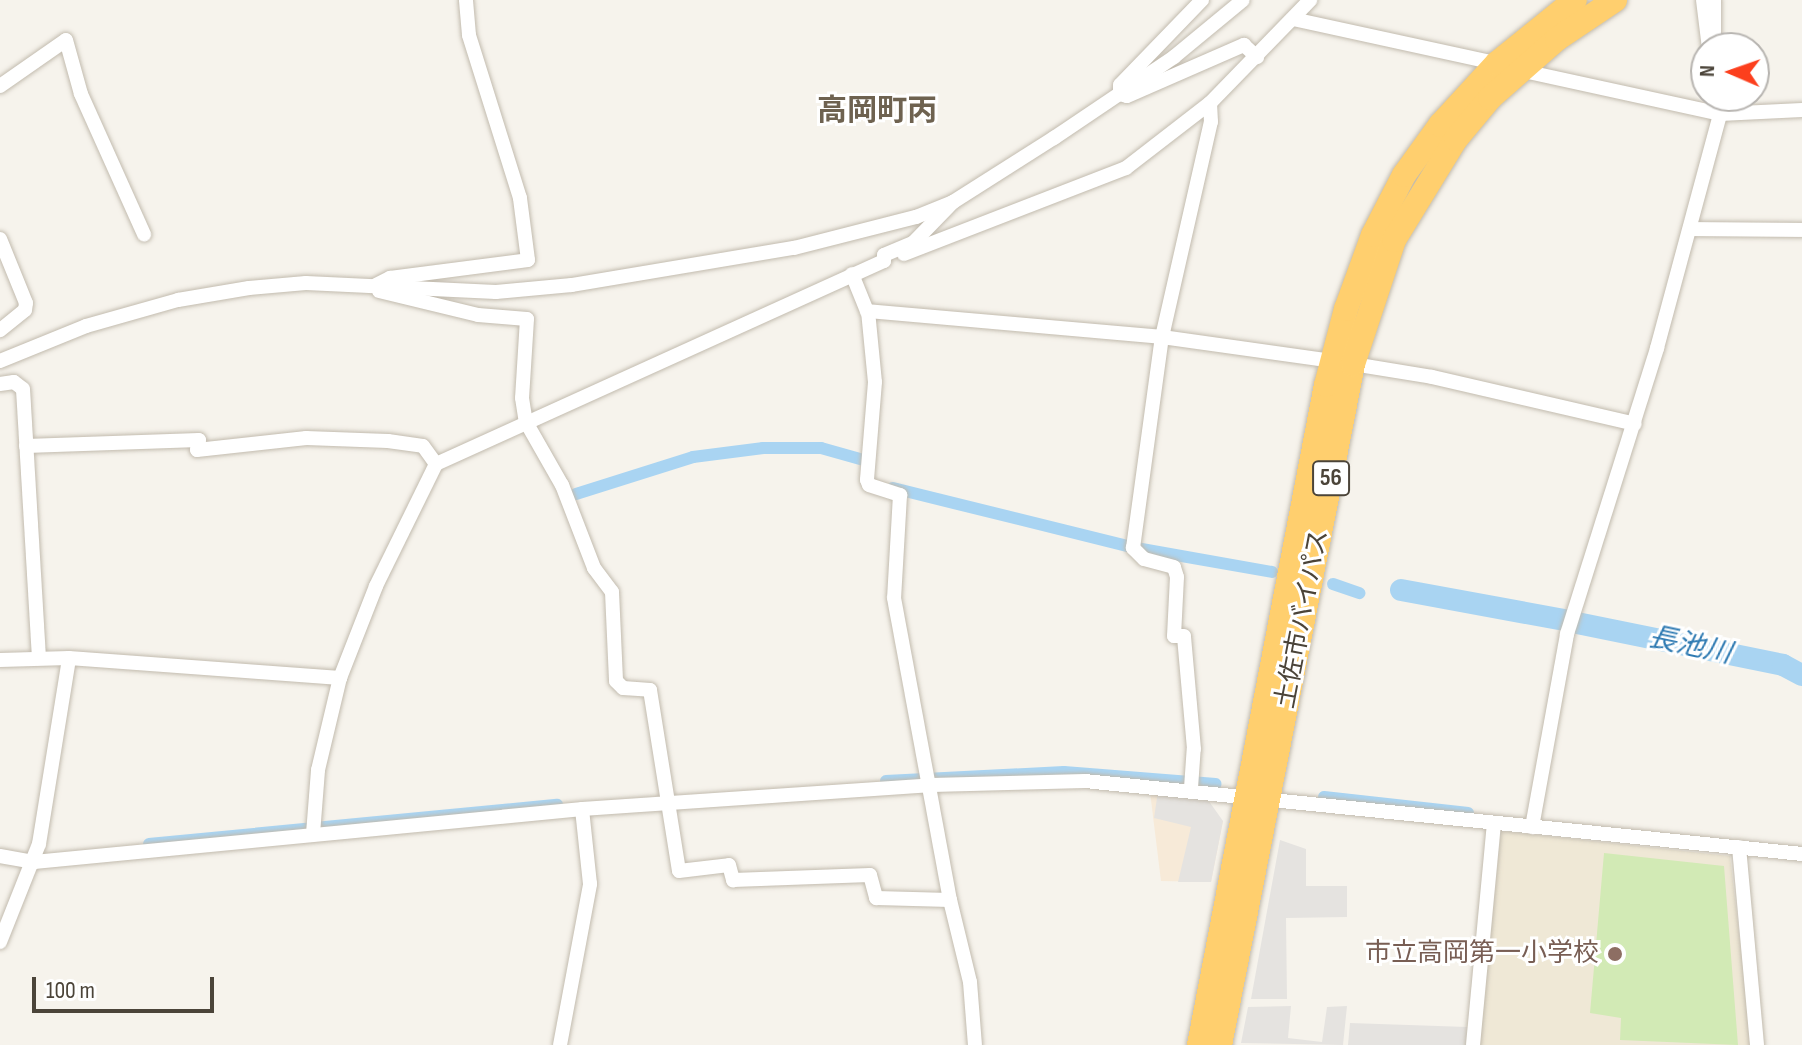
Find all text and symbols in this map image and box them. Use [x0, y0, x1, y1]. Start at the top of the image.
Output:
north arrow [1690, 32, 1770, 112]
text: N [1694, 65, 1721, 78]
district label: 高岡町丙 [817, 93, 937, 129]
road number: 56 [1311, 458, 1351, 498]
street label: 土佐市バイパス [1270, 527, 1336, 711]
water label: 長池川 [1645, 621, 1735, 671]
place label: 市立高岡第一小学校 [1365, 938, 1599, 970]
marker: 市立高岡第一小学校 [1606, 945, 1624, 963]
scale bar [36, 961, 218, 1011]
text: 100 m [46, 976, 95, 1005]

